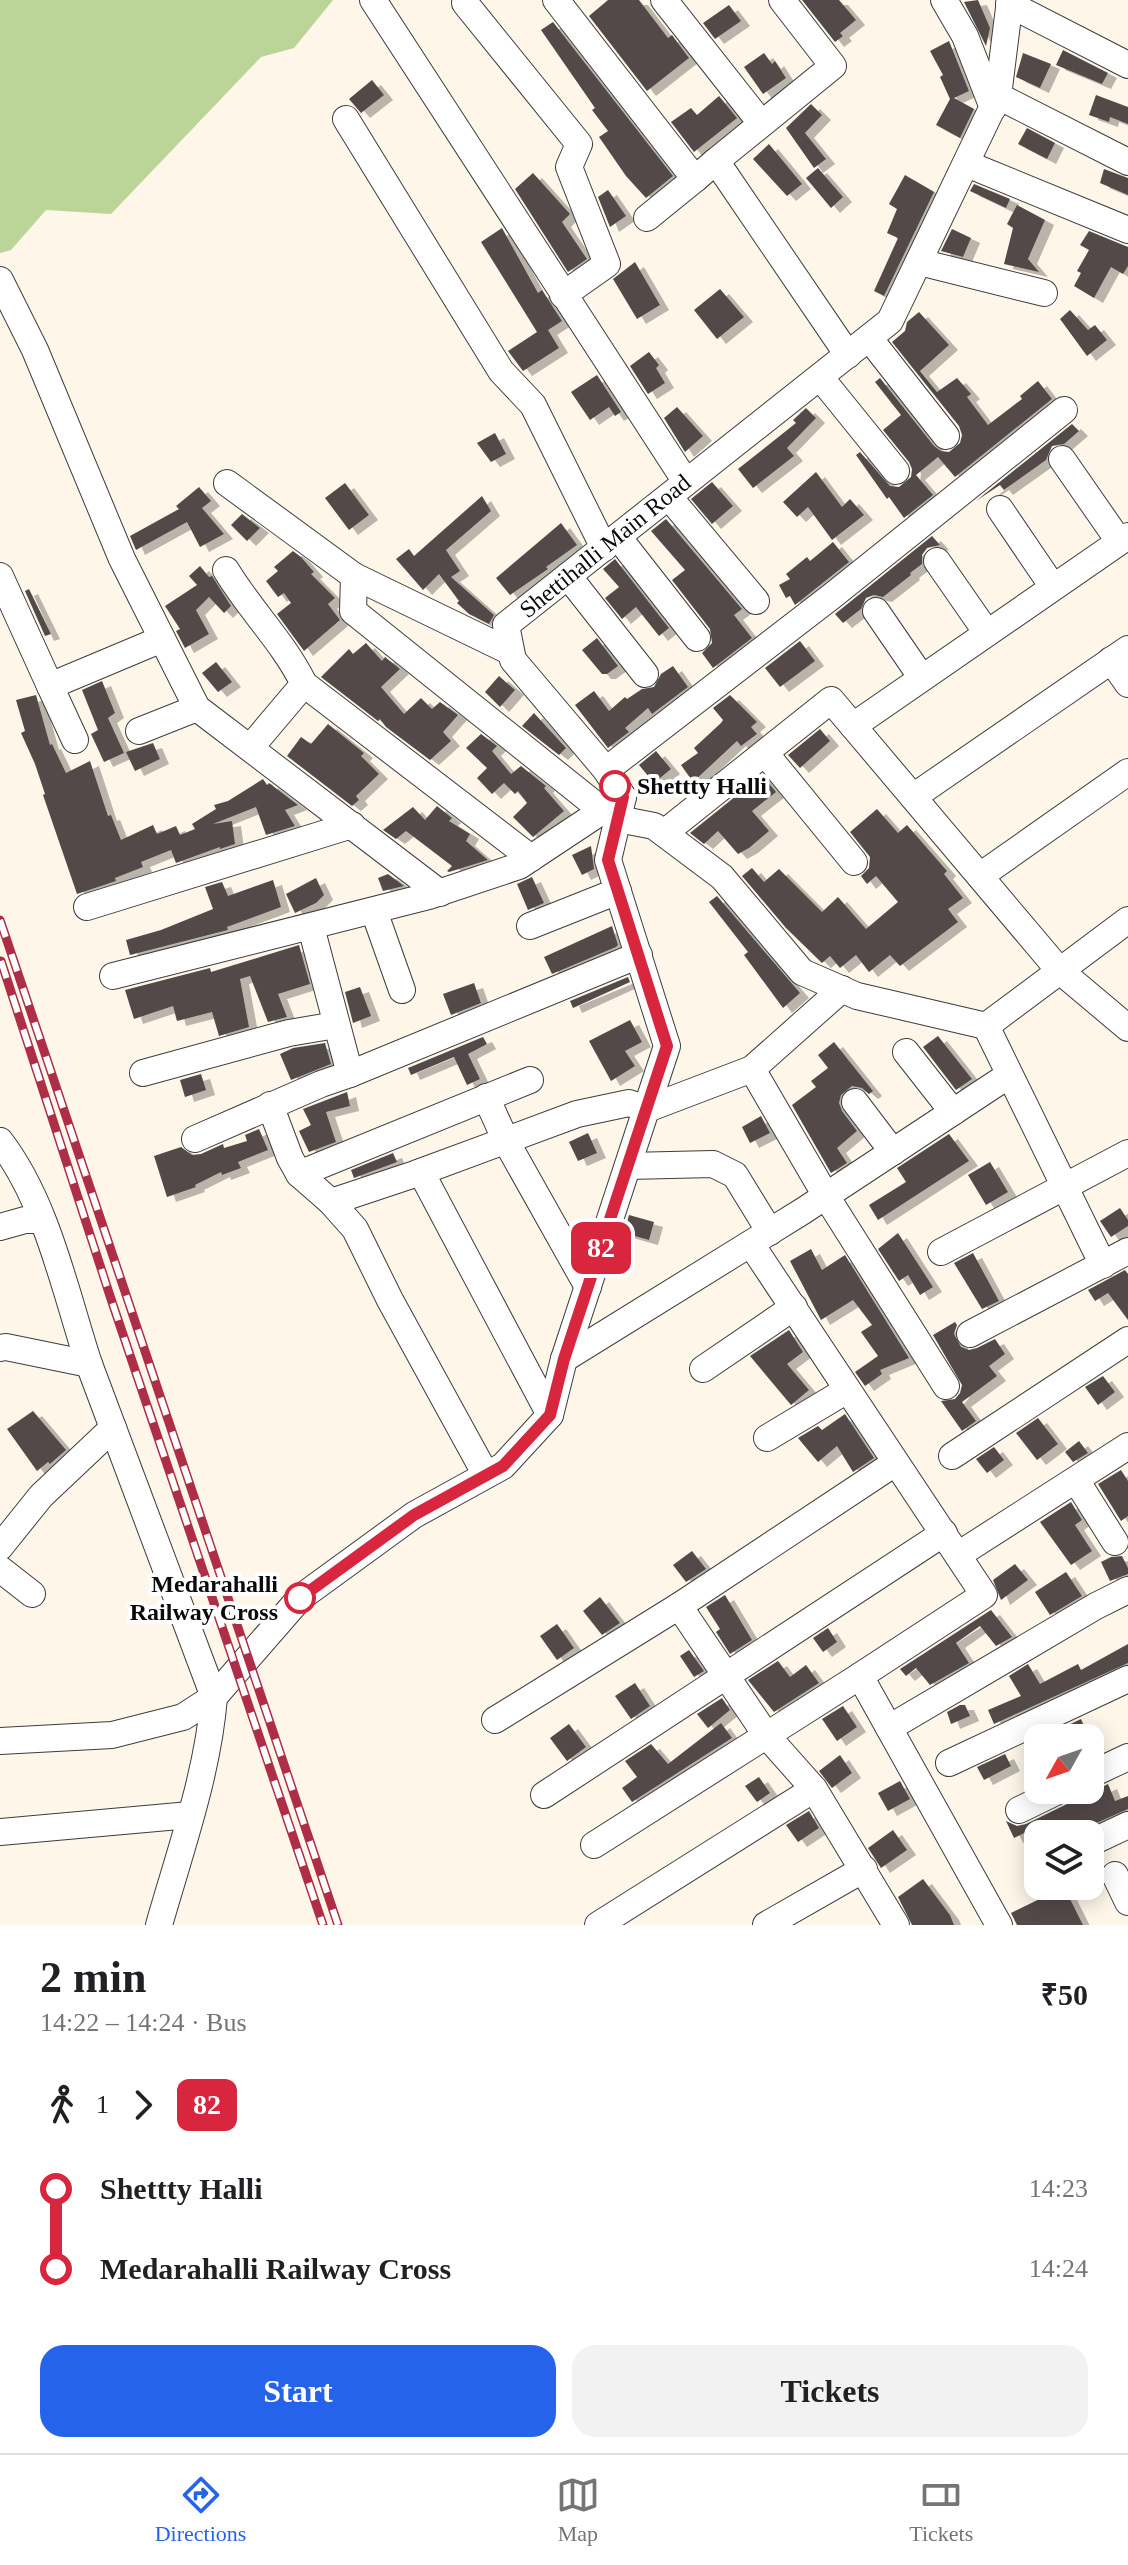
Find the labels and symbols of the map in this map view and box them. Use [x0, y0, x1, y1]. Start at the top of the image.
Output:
street label: Shettihalli Main Road [514, 469, 696, 623]
marker: Shettty Halli [600, 771, 630, 801]
place label: Shettty Halli [637, 773, 767, 799]
line badge: 82 [565, 1222, 637, 1274]
place label: Medarahalli Railway Cross [130, 1571, 278, 1625]
marker: Medarahalli Railway Cross [285, 1583, 315, 1613]
north arrow [1024, 1724, 1104, 1804]

